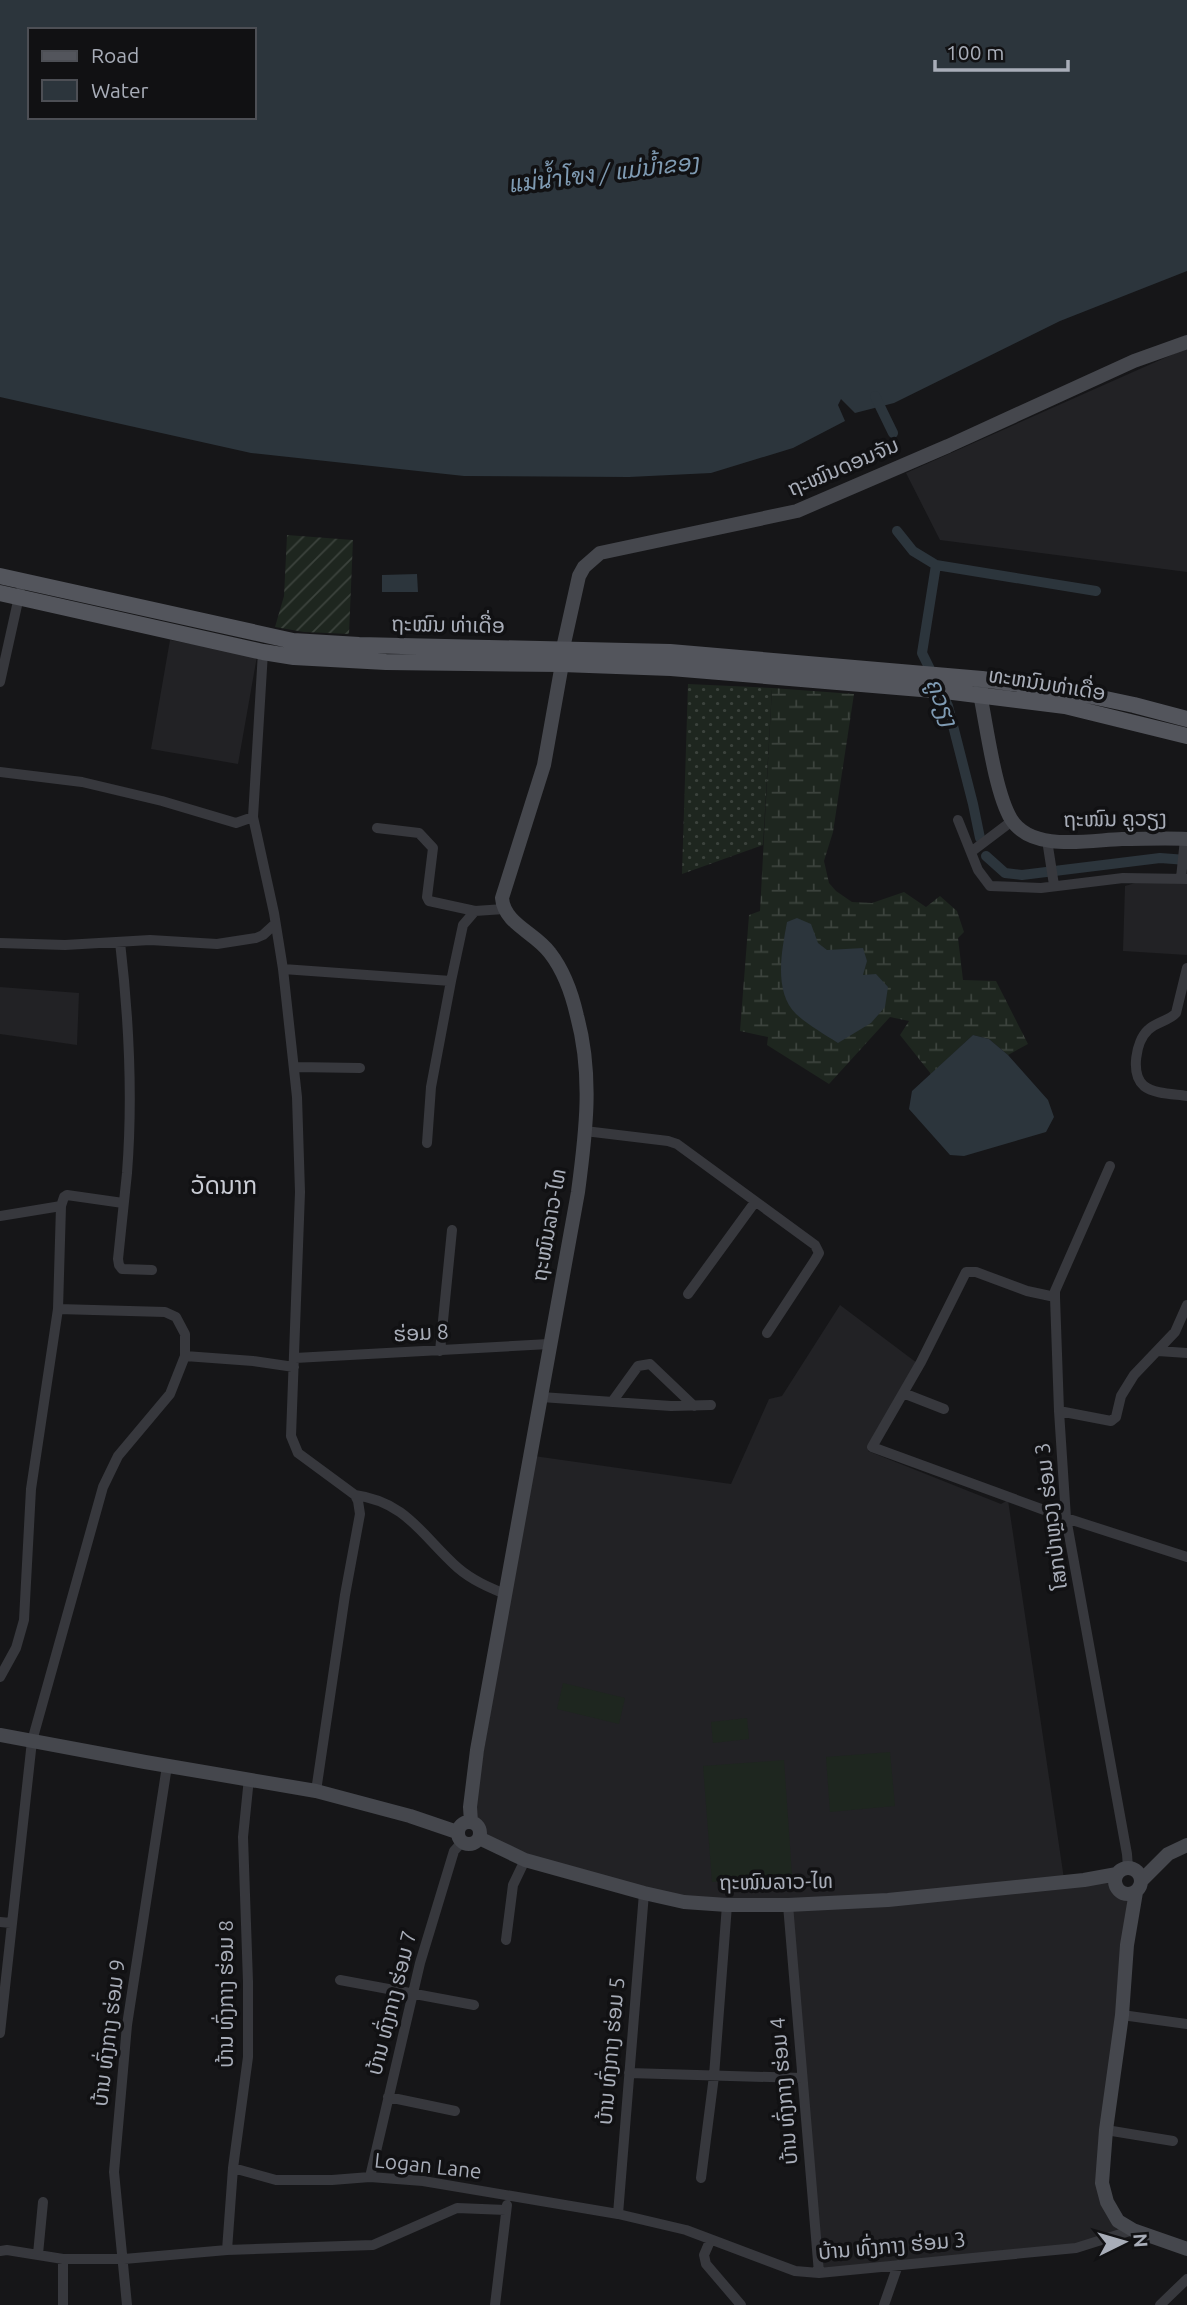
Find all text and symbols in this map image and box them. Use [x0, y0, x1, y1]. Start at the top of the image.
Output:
legend [28, 28, 256, 119]
scale bar [935, 28, 1068, 72]
text: 100 m [946, 40, 1004, 64]
text: Road [91, 43, 139, 67]
text: Water [91, 78, 149, 102]
water label: แม่น้ำโขง / ແມ່ນ້ຳຂອງ [507, 141, 701, 197]
street label: ຖະໝົນດອນຈັນ [783, 432, 902, 500]
street label: ຖະໝົນ ທ່າເດື່ອ [391, 608, 505, 637]
street label: ທະຫນົນທ່າເດື່ອ [987, 659, 1108, 704]
water label: ຄູວຽງ [919, 674, 964, 732]
street label: ຖະໜົນ ຄູວຽງ [1063, 805, 1167, 834]
street label: ຖະໜົນລາວ-ໄທ [526, 1166, 570, 1283]
district label: ວັດນາກ [191, 1172, 257, 1199]
street label: ຮ່ອມ 8 [393, 1319, 449, 1345]
street label: ໂສກປ່າຫຼວງ ຮ່ອມ 3 [1029, 1441, 1072, 1592]
street label: ຖະໜົນລາວ-ໄທ [719, 1868, 833, 1894]
street label: ບ້ານ ທົ່ງກາງ ຮ່ອມ 8 [211, 1920, 237, 2068]
street label: ບ້ານ ທົ່ງກາງ ຮ່ອມ 7 [360, 1928, 421, 2078]
street label: ບ້ານ ທົ່ງກາງ ຮ່ອມ 9 [85, 1958, 129, 2108]
street label: ບ້ານ ທົ່ງກາງ ຮ່ອມ 5 [590, 1976, 628, 2126]
street label: ບ້ານ ທົ່ງກາງ ຮ່ອມ 4 [763, 2016, 801, 2166]
street label: Logan Lane [373, 2147, 483, 2183]
north arrow [1089, 2207, 1159, 2277]
street label: ບ້ານ ທົ່ງກາງ ຮ່ອມ 3 [817, 2225, 967, 2263]
text: N [1129, 2232, 1153, 2249]

